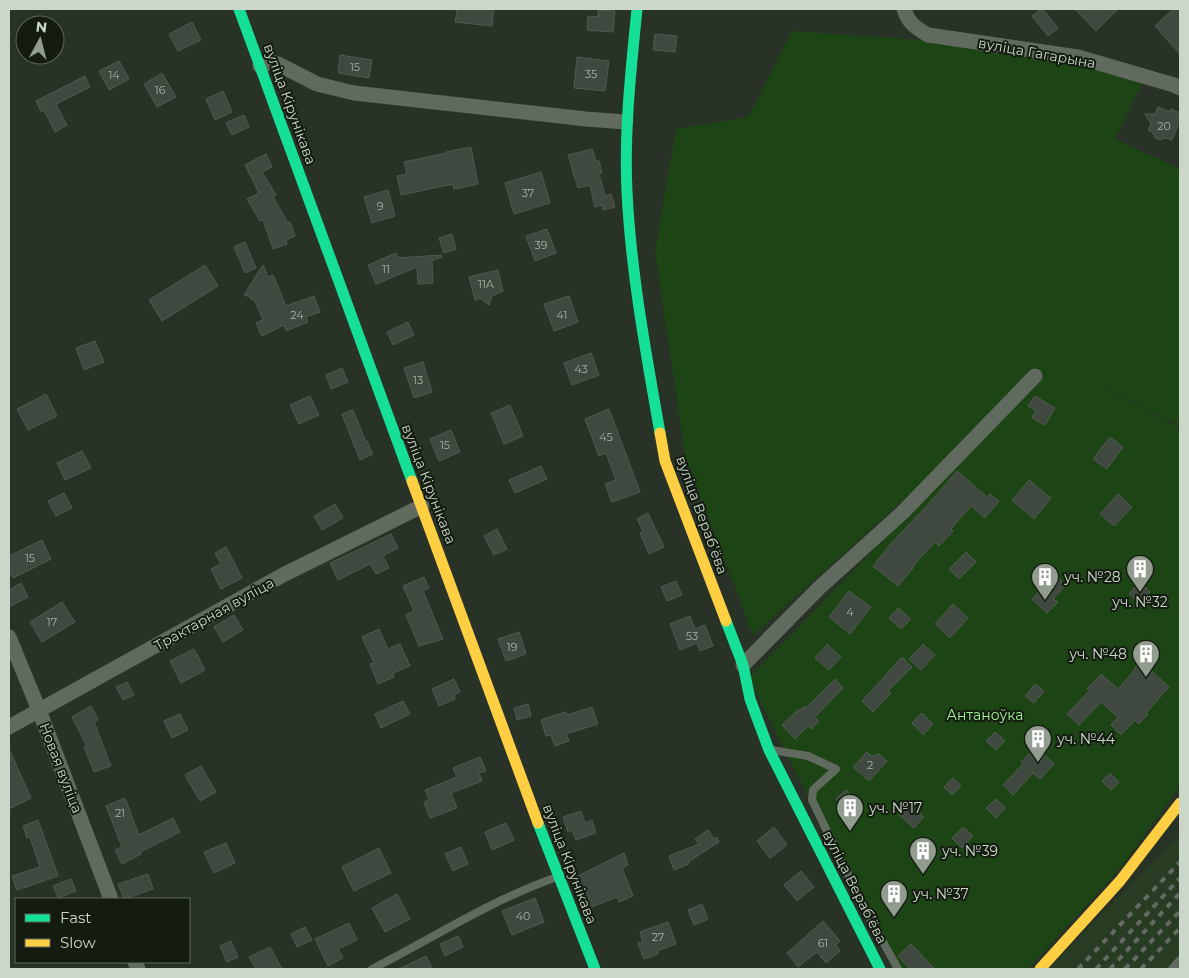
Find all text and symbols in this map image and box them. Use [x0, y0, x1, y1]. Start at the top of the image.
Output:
north arrow [15, 15, 65, 65]
text: N [35, 17, 48, 37]
street label: вуліца Гагарына [977, 34, 1097, 72]
street label: вуліца Кірунікава [260, 41, 320, 167]
house number: 15 [350, 60, 360, 74]
house number: 35 [585, 67, 597, 81]
house number: 14 [108, 68, 120, 82]
house number: 16 [155, 83, 166, 97]
house number: 20 [1157, 119, 1171, 133]
house number: 37 [522, 186, 534, 200]
house number: 9 [377, 199, 384, 213]
house number: 39 [535, 238, 548, 252]
house number: 11 [382, 262, 390, 276]
house number: 11А [478, 277, 495, 291]
house number: 24 [290, 308, 304, 322]
house number: 41 [557, 308, 567, 322]
house number: 43 [574, 362, 588, 376]
house number: 13 [413, 373, 423, 387]
street label: вуліца Кірунікава [398, 422, 460, 546]
house number: 45 [599, 430, 613, 444]
house number: 15 [440, 438, 450, 452]
street label: вуліца Верабʼёва [672, 453, 732, 577]
house number: 15 [25, 551, 35, 565]
building icon: уч. №32 [1125, 554, 1155, 593]
building icon: уч. №28 [1030, 562, 1060, 601]
place label: уч. №28 [1063, 568, 1121, 586]
street label: Трактарная вуліца [151, 574, 277, 654]
place label: уч. №32 [1111, 593, 1168, 611]
house number: 4 [846, 605, 854, 619]
house number: 17 [47, 615, 57, 629]
house number: 53 [686, 629, 698, 643]
building icon: уч. №48 [1131, 639, 1161, 678]
house number: 19 [507, 640, 518, 654]
place label: уч. №48 [1068, 645, 1127, 663]
park label: Антаноўка [947, 706, 1023, 724]
street label: Новая вуліца [35, 720, 87, 816]
building icon: уч. №44 [1023, 724, 1053, 763]
place label: уч. №44 [1056, 730, 1116, 748]
house number: 2 [867, 758, 873, 772]
building icon: уч. №17 [835, 793, 865, 832]
place label: уч. №17 [868, 799, 922, 817]
street label: вуліца Кірунікава [539, 802, 601, 926]
house number: 21 [115, 806, 125, 820]
street label: вуліца Верабʼёва [819, 827, 891, 947]
building icon: уч. №39 [908, 836, 938, 875]
place label: уч. №39 [941, 842, 998, 860]
building icon: уч. №37 [879, 879, 909, 918]
place label: уч. №37 [912, 885, 969, 903]
legend [15, 898, 190, 963]
text: Fast [60, 908, 91, 927]
house number: 40 [516, 909, 530, 923]
house number: 27 [652, 930, 664, 944]
text: Slow [60, 933, 96, 952]
house number: 61 [818, 936, 828, 950]

